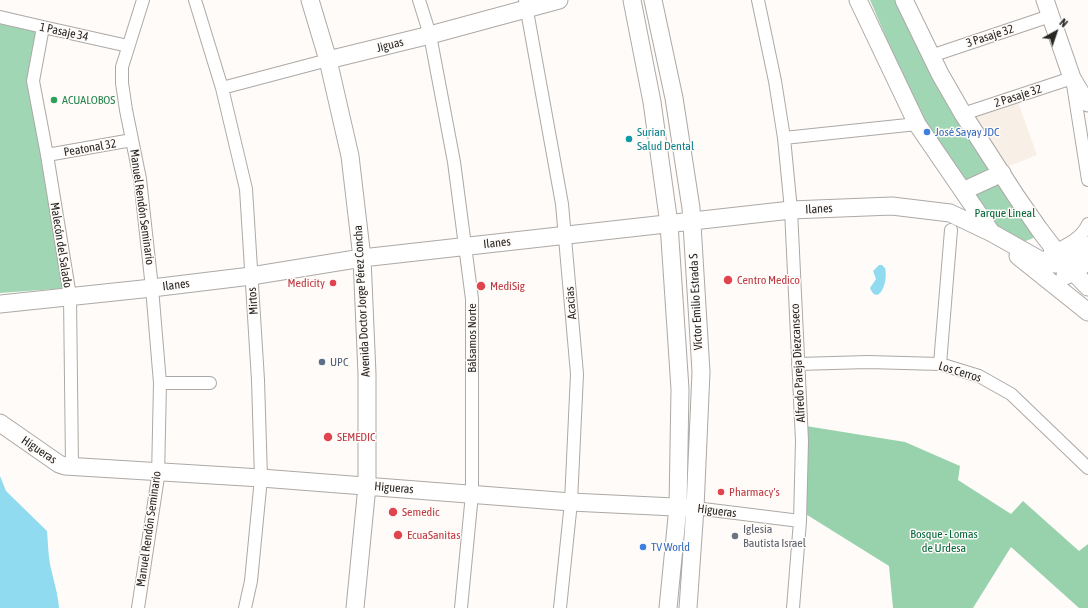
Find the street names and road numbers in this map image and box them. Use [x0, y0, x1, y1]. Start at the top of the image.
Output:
street label: 1 Pasaje 34 [38, 20, 90, 44]
street label: 3 Pasaje 32 [964, 22, 1016, 50]
street label: Jiguas [375, 35, 405, 55]
street label: 2 Pasaje 32 [992, 82, 1044, 110]
street label: Peatonal 32 [63, 136, 117, 160]
street label: Manuel Rendón Seminario [127, 148, 157, 266]
street label: Malecón del Salado [47, 201, 75, 289]
street label: Ilanes [805, 201, 833, 217]
street label: Avenida Doctor Jorge Pérez Concha [351, 225, 373, 377]
street label: Ilanes [483, 234, 511, 252]
street label: Víctor Emilio Estrada S [686, 253, 706, 351]
street label: Ilanes [162, 276, 190, 294]
street label: Acacias [562, 286, 580, 320]
street label: Mirtos [245, 287, 261, 315]
street label: Bálsamos Norte [465, 303, 479, 373]
street label: Alfredo Pareja Diezcanseco [788, 303, 808, 423]
street label: Los Cerros [937, 359, 983, 385]
street label: Higueras [19, 433, 59, 467]
street label: Manuel Rendón Seminario [134, 470, 164, 588]
street label: Higueras [374, 479, 414, 497]
street label: Higueras [697, 501, 737, 521]

